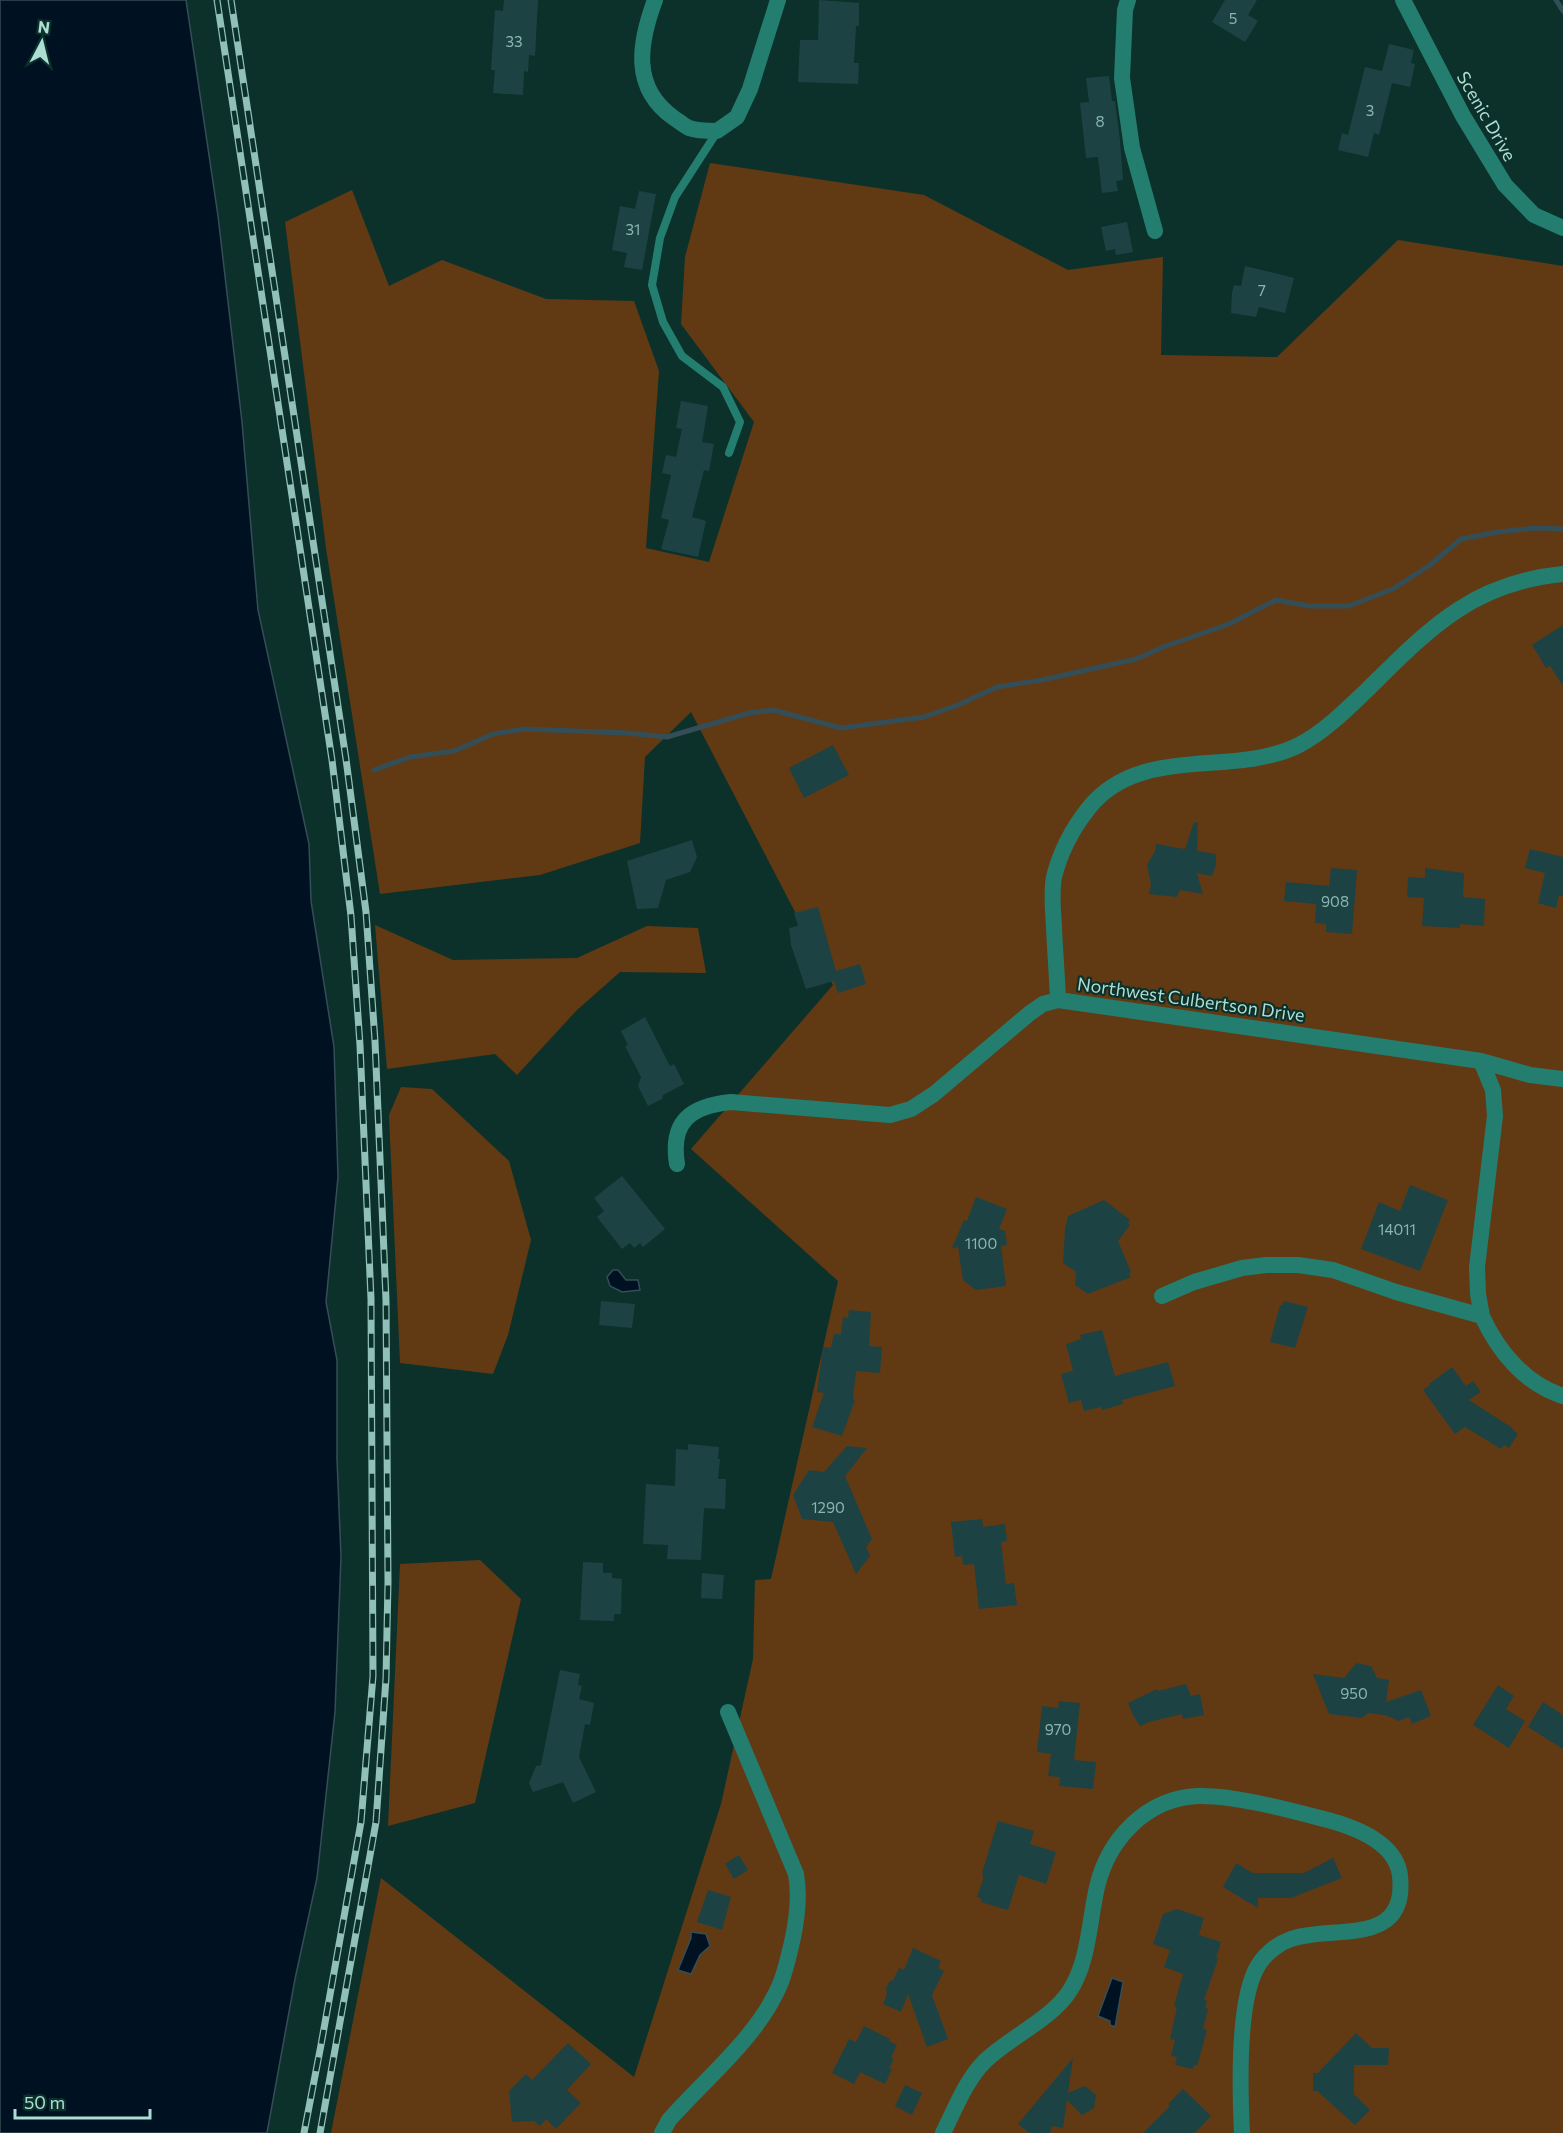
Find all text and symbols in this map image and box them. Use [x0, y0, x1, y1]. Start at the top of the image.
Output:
house number: 5 [1229, 9, 1237, 27]
north arrow [12, 12, 72, 72]
text: N [37, 16, 51, 37]
house number: 33 [505, 32, 523, 50]
street label: Scenic Drive [1453, 67, 1521, 165]
house number: 3 [1366, 101, 1374, 119]
house number: 8 [1095, 112, 1105, 130]
house number: 31 [626, 220, 640, 238]
house number: 7 [1258, 281, 1266, 299]
house number: 908 [1321, 892, 1349, 910]
street label: Northwest Culbertson Drive [1076, 972, 1306, 1026]
house number: 14011 [1378, 1220, 1416, 1238]
house number: 1100 [965, 1234, 997, 1252]
house number: 1290 [811, 1498, 845, 1516]
house number: 950 [1340, 1684, 1368, 1702]
house number: 970 [1045, 1720, 1071, 1738]
scale bar [15, 2082, 150, 2120]
text: 50 m [24, 2091, 65, 2113]

